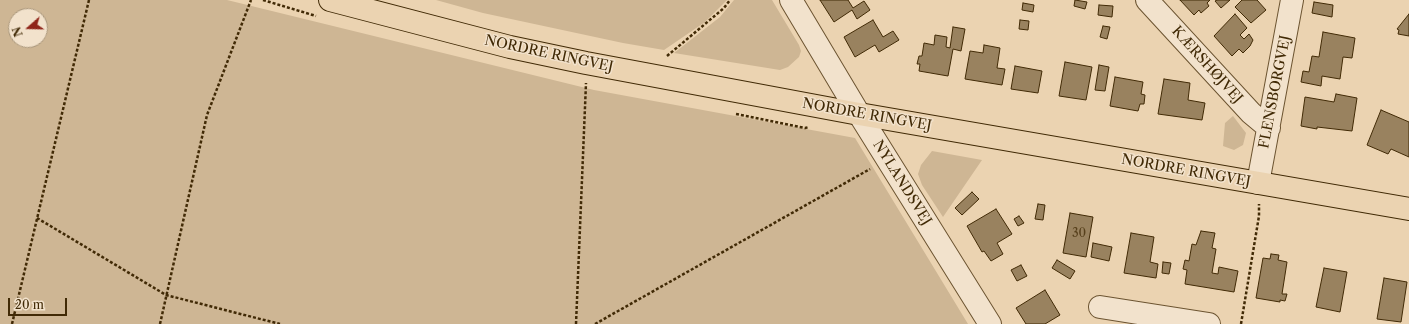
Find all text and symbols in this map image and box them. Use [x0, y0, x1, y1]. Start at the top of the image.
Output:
north arrow [8, 8, 48, 48]
street label: KÆRSHØJVEJ [1168, 23, 1246, 107]
text: N [9, 25, 26, 39]
street label: NORDRE RINGVEJ [483, 32, 615, 76]
street label: FLENSBORGVEJ [1256, 34, 1294, 150]
street label: NORDRE RINGVEJ [801, 95, 933, 135]
street label: NYLANDSVEJ [869, 137, 935, 229]
street label: NORDRE RINGVEJ [1120, 151, 1252, 191]
house number: 30 [1072, 227, 1086, 241]
scale bar [10, 290, 69, 316]
text: 20 m [15, 297, 44, 312]

